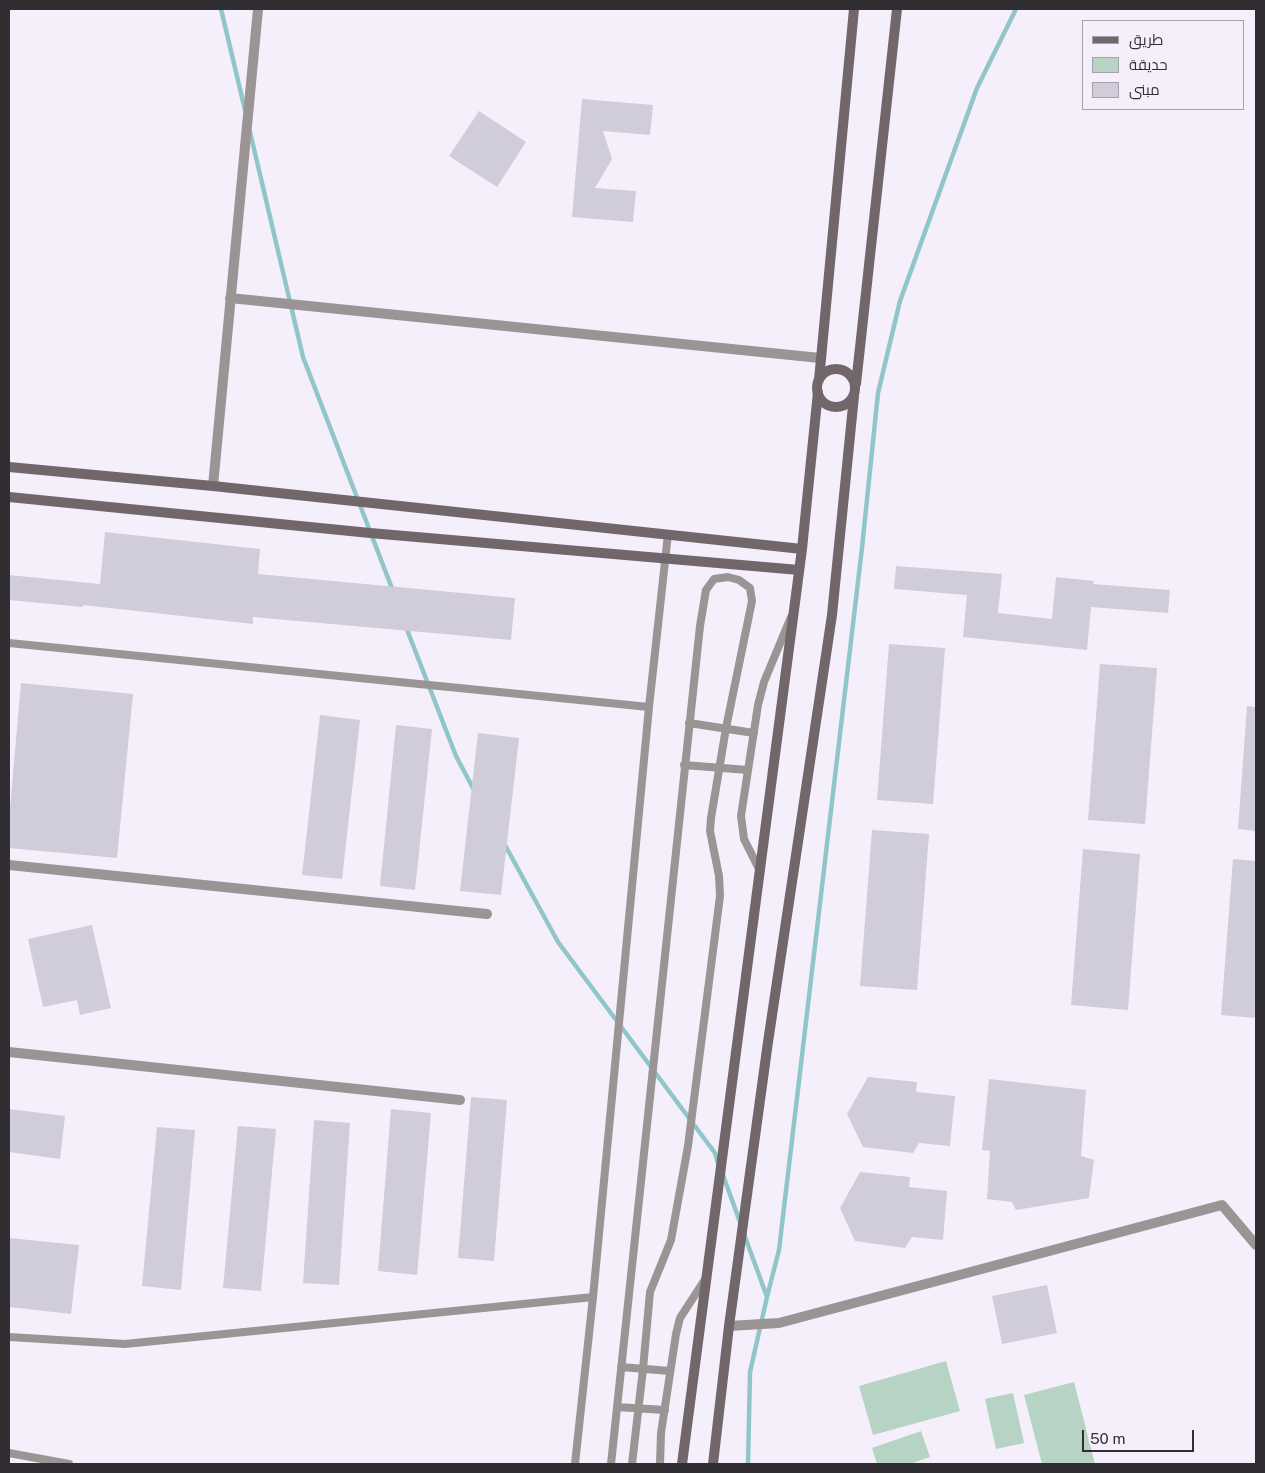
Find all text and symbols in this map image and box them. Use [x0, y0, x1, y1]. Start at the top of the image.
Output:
legend [1082, 20, 1245, 110]
text: طريق [1129, 31, 1163, 48]
text: حديقة [1129, 56, 1168, 73]
text: مبنى [1129, 81, 1160, 98]
scale bar [1085, 1420, 1198, 1452]
text: 50 m [1090, 1430, 1125, 1447]

